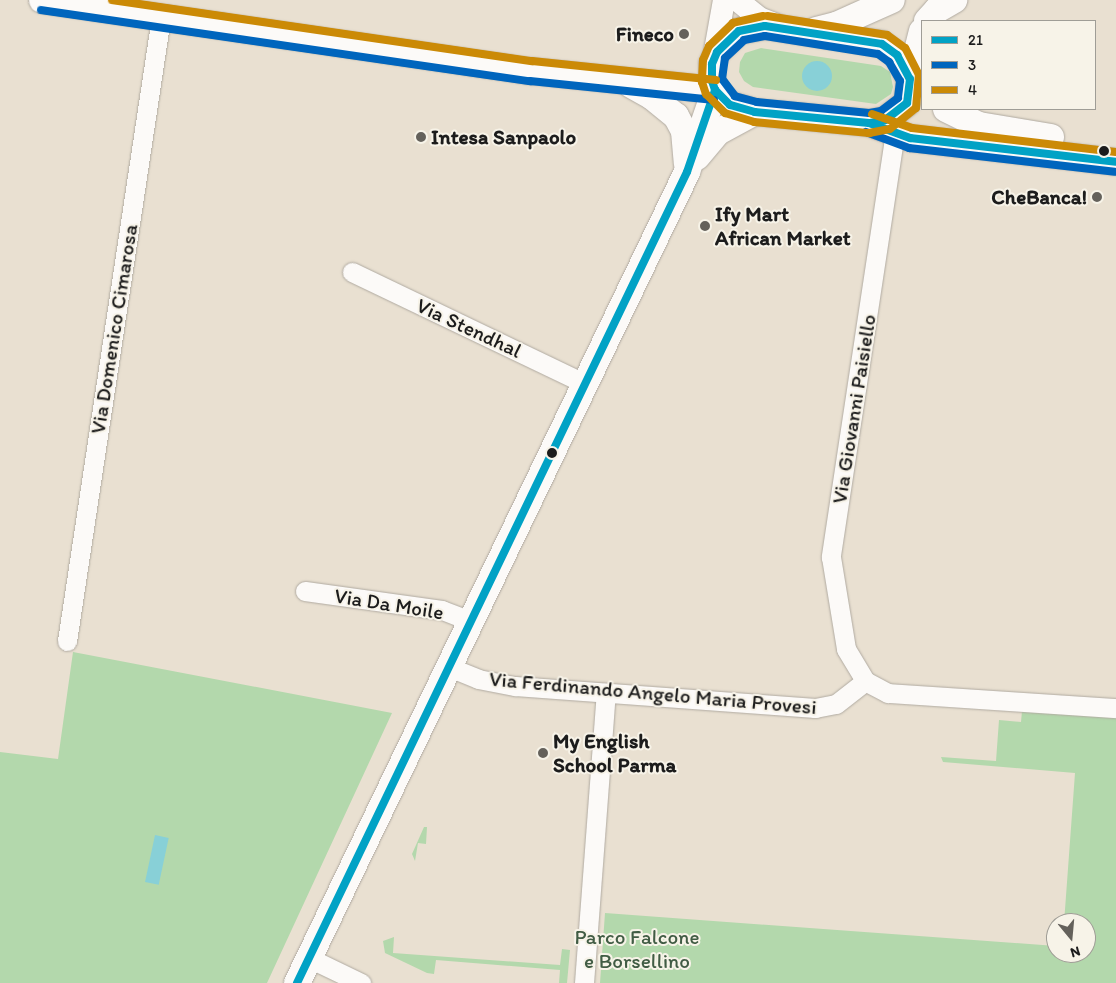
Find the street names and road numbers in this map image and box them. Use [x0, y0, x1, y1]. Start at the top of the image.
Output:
street label: Via Domenico Cimarosa [85, 222, 143, 436]
street label: Via Stendhal [413, 293, 525, 363]
street label: Via Giovanni Paisiello [827, 312, 881, 506]
street label: Via Da Moile [332, 583, 446, 625]
street label: Via Ferdinando Angelo Maria Provesi [488, 666, 818, 720]

